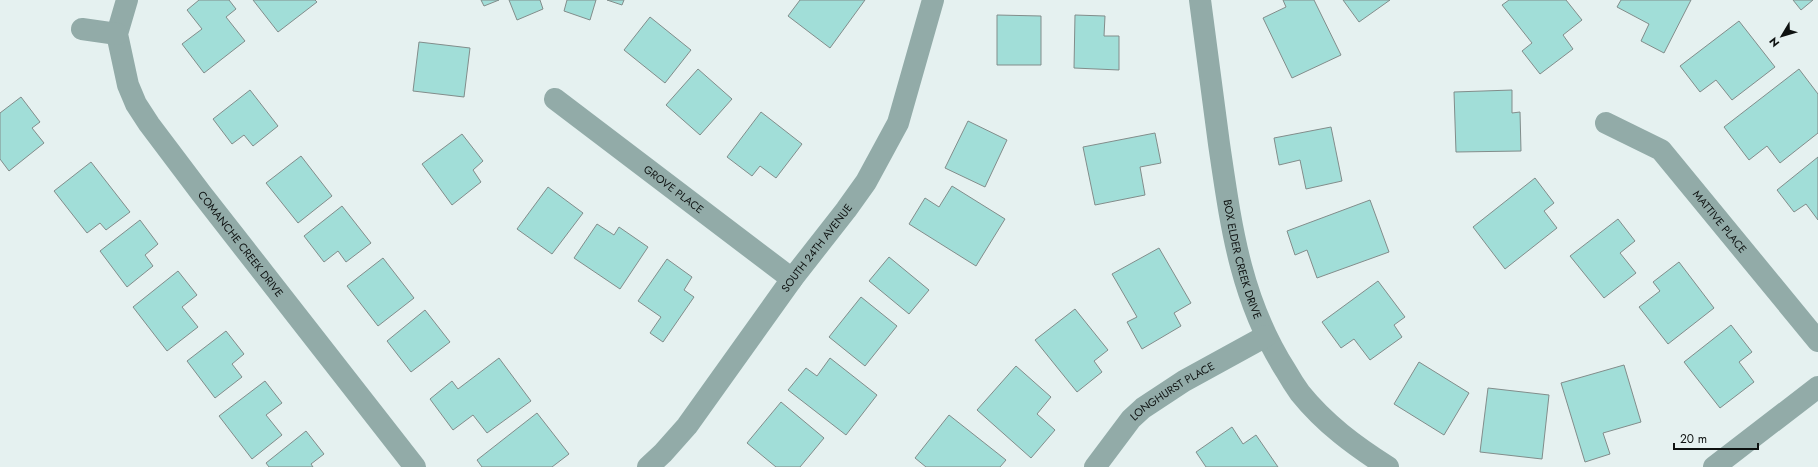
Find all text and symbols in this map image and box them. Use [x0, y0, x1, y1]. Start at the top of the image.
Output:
north arrow [1762, 16, 1802, 56]
text: N [1765, 34, 1783, 51]
street label: GROVE PLACE [640, 161, 707, 217]
street label: COMANCHE CREEK DRIVE [194, 187, 287, 300]
street label: MATTIVE PLACE [1689, 187, 1751, 257]
street label: BOX ELDER CREEK DRIVE [1220, 198, 1266, 321]
street label: SOUTH 24TH AVENUE [777, 200, 856, 295]
street label: LONGHURST PLACE [1126, 358, 1217, 424]
scale bar [1674, 425, 1758, 451]
text: 20 m [1680, 430, 1707, 448]

